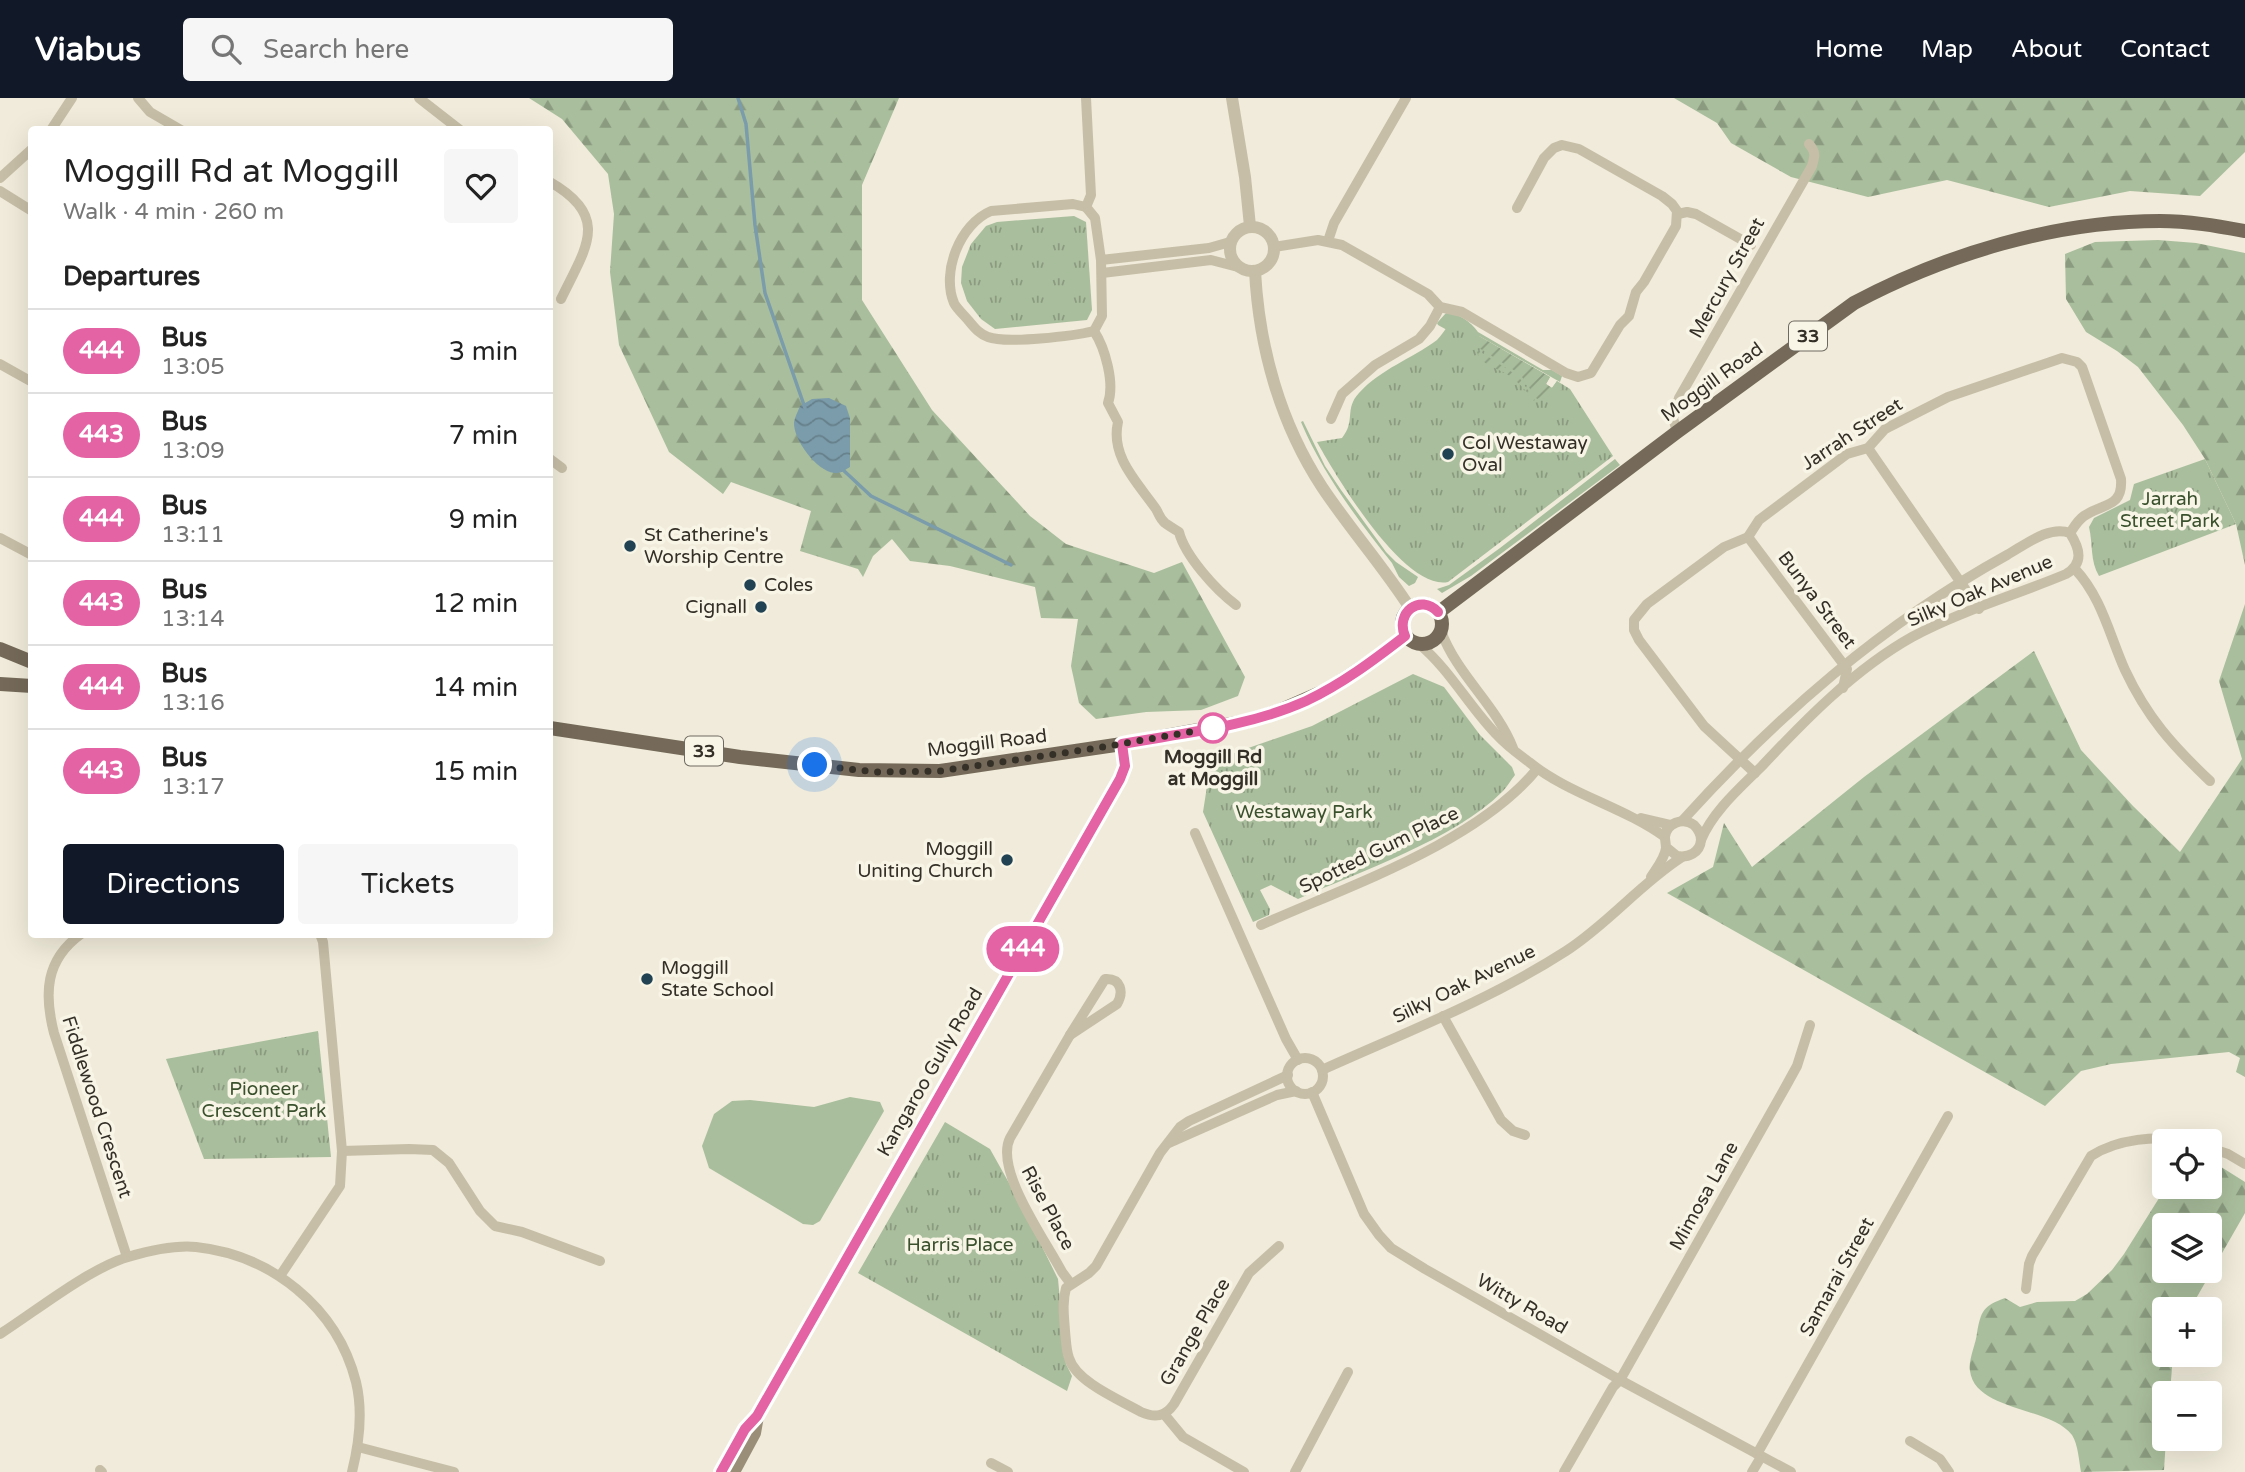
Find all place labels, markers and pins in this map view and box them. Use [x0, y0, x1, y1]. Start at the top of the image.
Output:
place label: Col Westaway Oval [1462, 432, 1588, 476]
marker: Col Westaway Oval [1440, 446, 1456, 462]
place label: St Catherine's Worship Centre [644, 524, 784, 568]
marker: St Catherine's Worship Centre [622, 538, 638, 554]
place label: Coles [764, 574, 813, 596]
marker: Coles [742, 577, 758, 593]
place label: Cignall [685, 596, 747, 618]
marker: Cignall [753, 599, 769, 615]
marker: Moggill Rd at Moggill [1198, 713, 1228, 743]
place label: Moggill Rd at Moggill [1164, 746, 1262, 791]
place label: Moggill Uniting Church [857, 838, 993, 882]
marker: Moggill Uniting Church [999, 852, 1015, 868]
place label: Moggill State School [661, 957, 774, 1001]
marker: Moggill State School [639, 971, 655, 987]

